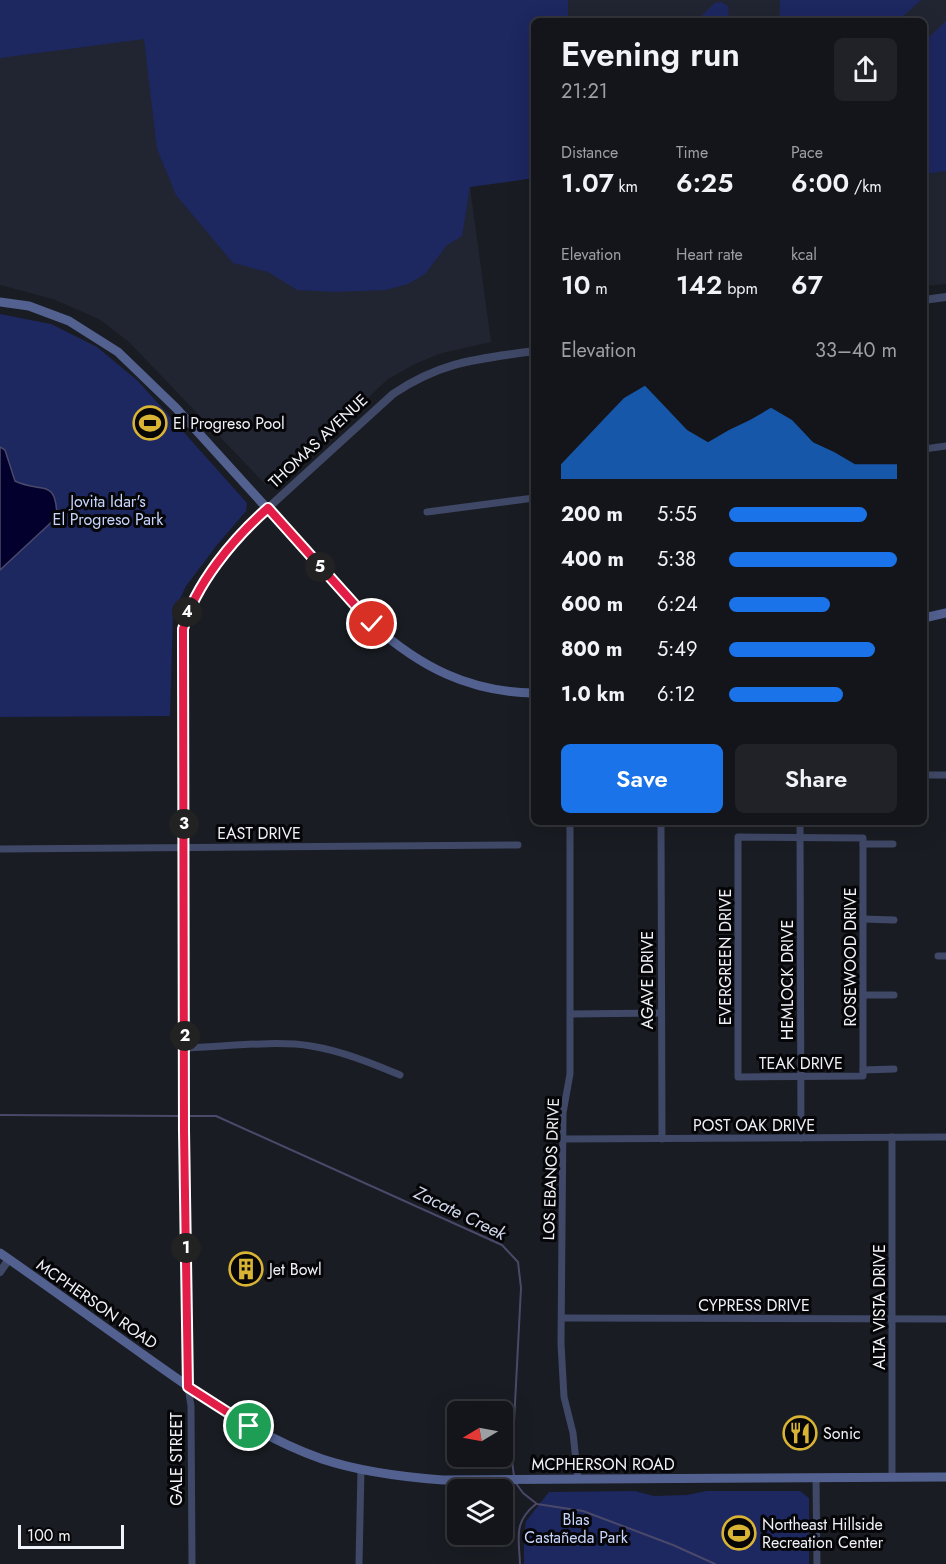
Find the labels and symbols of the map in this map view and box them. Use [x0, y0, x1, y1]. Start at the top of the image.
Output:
street label: THOMAS AVENUE [263, 389, 373, 493]
sports icon: El Progreso Pool [132, 405, 168, 441]
place label: El Progreso Pool [173, 412, 285, 435]
park label: Jovita Idar's El Progreso Park [53, 490, 164, 531]
pin: 5 [305, 552, 335, 582]
pin: 4 [172, 597, 202, 627]
pin [346, 598, 397, 649]
pin: 3 [169, 809, 199, 839]
street label: EAST DRIVE [217, 822, 301, 845]
street label: ROSEWOOD DRIVE [839, 888, 862, 1026]
street label: EVERGREEN DRIVE [714, 889, 737, 1025]
street label: HEMLOCK DRIVE [776, 920, 799, 1040]
street label: AGAVE DRIVE [636, 931, 659, 1029]
pin: 2 [170, 1021, 200, 1051]
street label: TEAK DRIVE [759, 1052, 843, 1075]
street label: LOS EBANOS DRIVE [537, 1097, 565, 1241]
street label: POST OAK DRIVE [693, 1114, 815, 1137]
water label: Zacate Creek [409, 1179, 512, 1247]
pin: 1 [171, 1233, 201, 1263]
street label: ALTA VISTA DRIVE [868, 1244, 891, 1370]
building icon: Jet Bowl [228, 1251, 264, 1287]
street label: MCPHERSON ROAD [32, 1254, 162, 1355]
place label: Jet Bowl [267, 1258, 322, 1281]
street label: CYPRESS DRIVE [698, 1294, 810, 1317]
pin [223, 1400, 274, 1451]
north arrow [447, 1401, 513, 1467]
street label: GALE STREET [165, 1412, 188, 1506]
restaurant icon: Sonic [782, 1415, 818, 1451]
place label: Sonic [823, 1422, 861, 1445]
street label: MCPHERSON ROAD [531, 1453, 675, 1476]
park label: Blas Castañeda Park [524, 1508, 629, 1549]
place label: Northeast Hillside Recreation Center [762, 1513, 884, 1554]
sports icon: Northeast Hillside Recreation Center [721, 1515, 757, 1551]
scale bar [18, 1522, 124, 1550]

